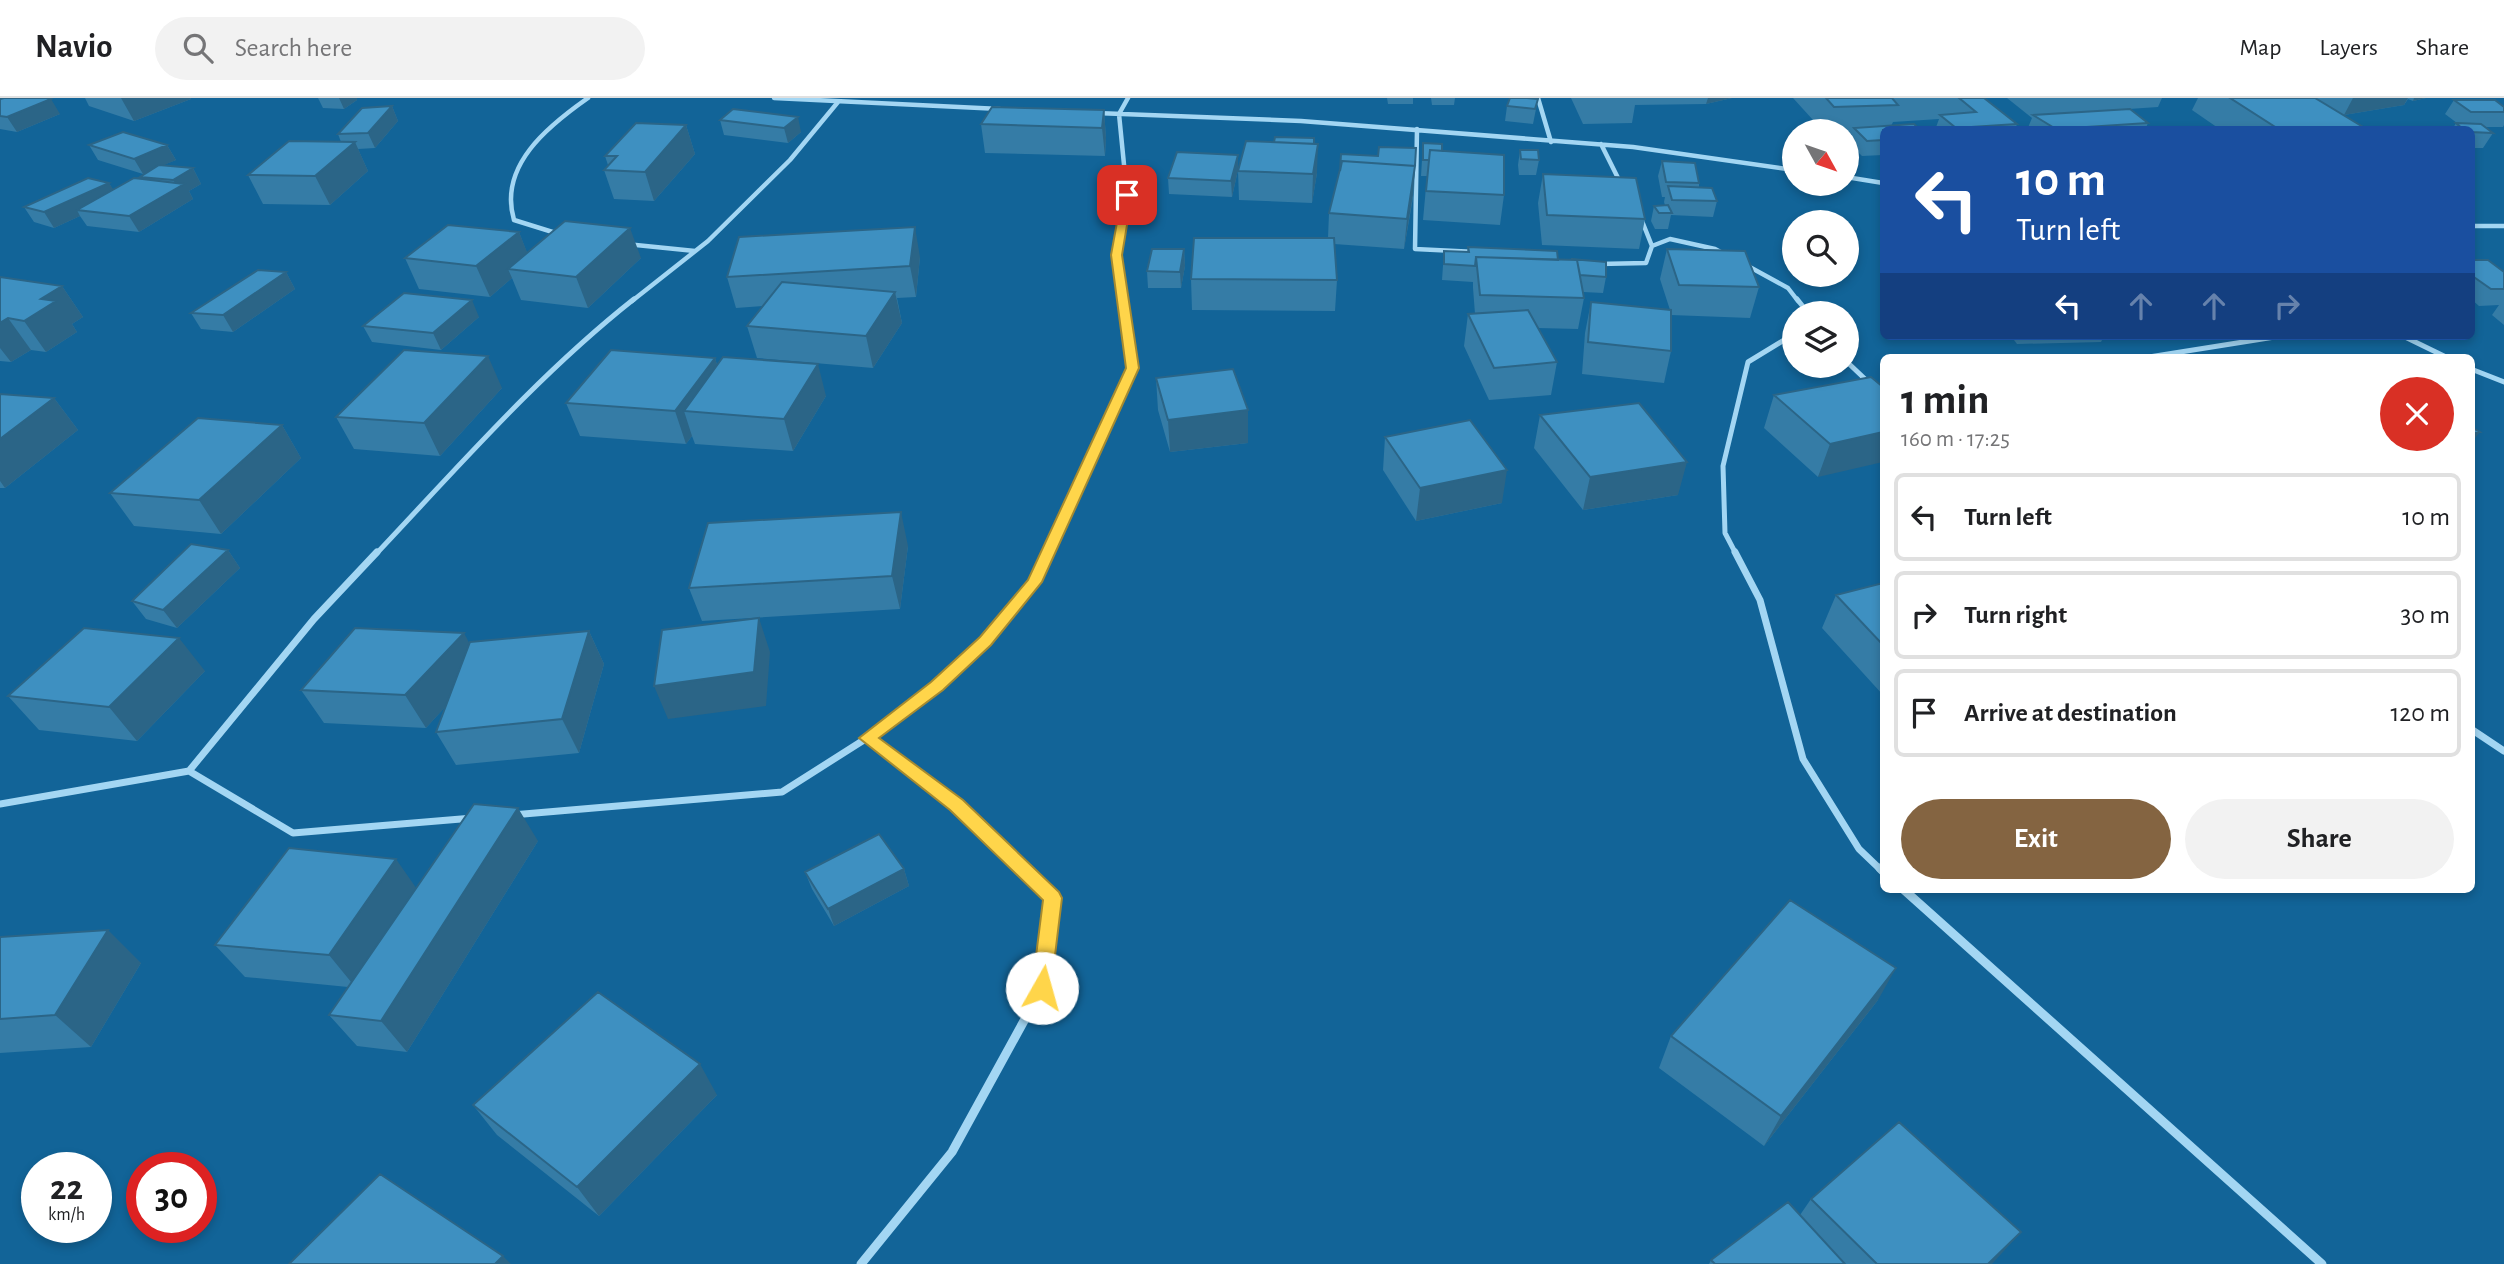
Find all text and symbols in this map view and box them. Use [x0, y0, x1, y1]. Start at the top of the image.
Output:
search box [155, 17, 645, 80]
icon: search [179, 29, 217, 67]
text: Navio [35, 31, 113, 64]
text: Search here [235, 35, 352, 61]
text: Map [2239, 36, 2281, 60]
text: Layers [2319, 36, 2378, 60]
text: Share [2416, 36, 2469, 60]
north arrow [1782, 119, 1858, 196]
map controls [1782, 119, 1859, 378]
icon: left [1901, 154, 1992, 245]
text: 10 m [2016, 156, 2106, 205]
pin [1097, 165, 1157, 225]
icon: arrive [1108, 176, 1146, 214]
button: search [1782, 210, 1859, 287]
text: Turn left [2016, 214, 2120, 246]
icon: left [2049, 287, 2087, 325]
icon: ahead [2122, 287, 2160, 325]
icon: ahead [2195, 287, 2233, 325]
icon: right [2268, 287, 2306, 325]
button: layers [1782, 301, 1859, 378]
button: close [2380, 377, 2454, 451]
text: 1 min [1901, 379, 1990, 421]
text: 160 m · 17:25 [1901, 428, 2010, 451]
icon: left [1905, 498, 1943, 536]
text: Turn left [1964, 504, 2052, 530]
text: 10 m [2402, 504, 2450, 530]
icon: right [1905, 596, 1943, 634]
text: Turn right [1964, 602, 2067, 628]
text: 30 m [2400, 602, 2450, 628]
icon: arrive [1905, 694, 1943, 732]
text: Arrive at destination [1964, 700, 2177, 726]
text: 120 m [2390, 700, 2450, 726]
button: Exit [1901, 799, 2171, 879]
button: Share [2185, 799, 2454, 879]
position arrow [1005, 951, 1079, 1025]
speed limit sign: 30 [126, 1152, 217, 1243]
text: 22 [50, 1171, 83, 1206]
text: km/h [48, 1206, 85, 1224]

